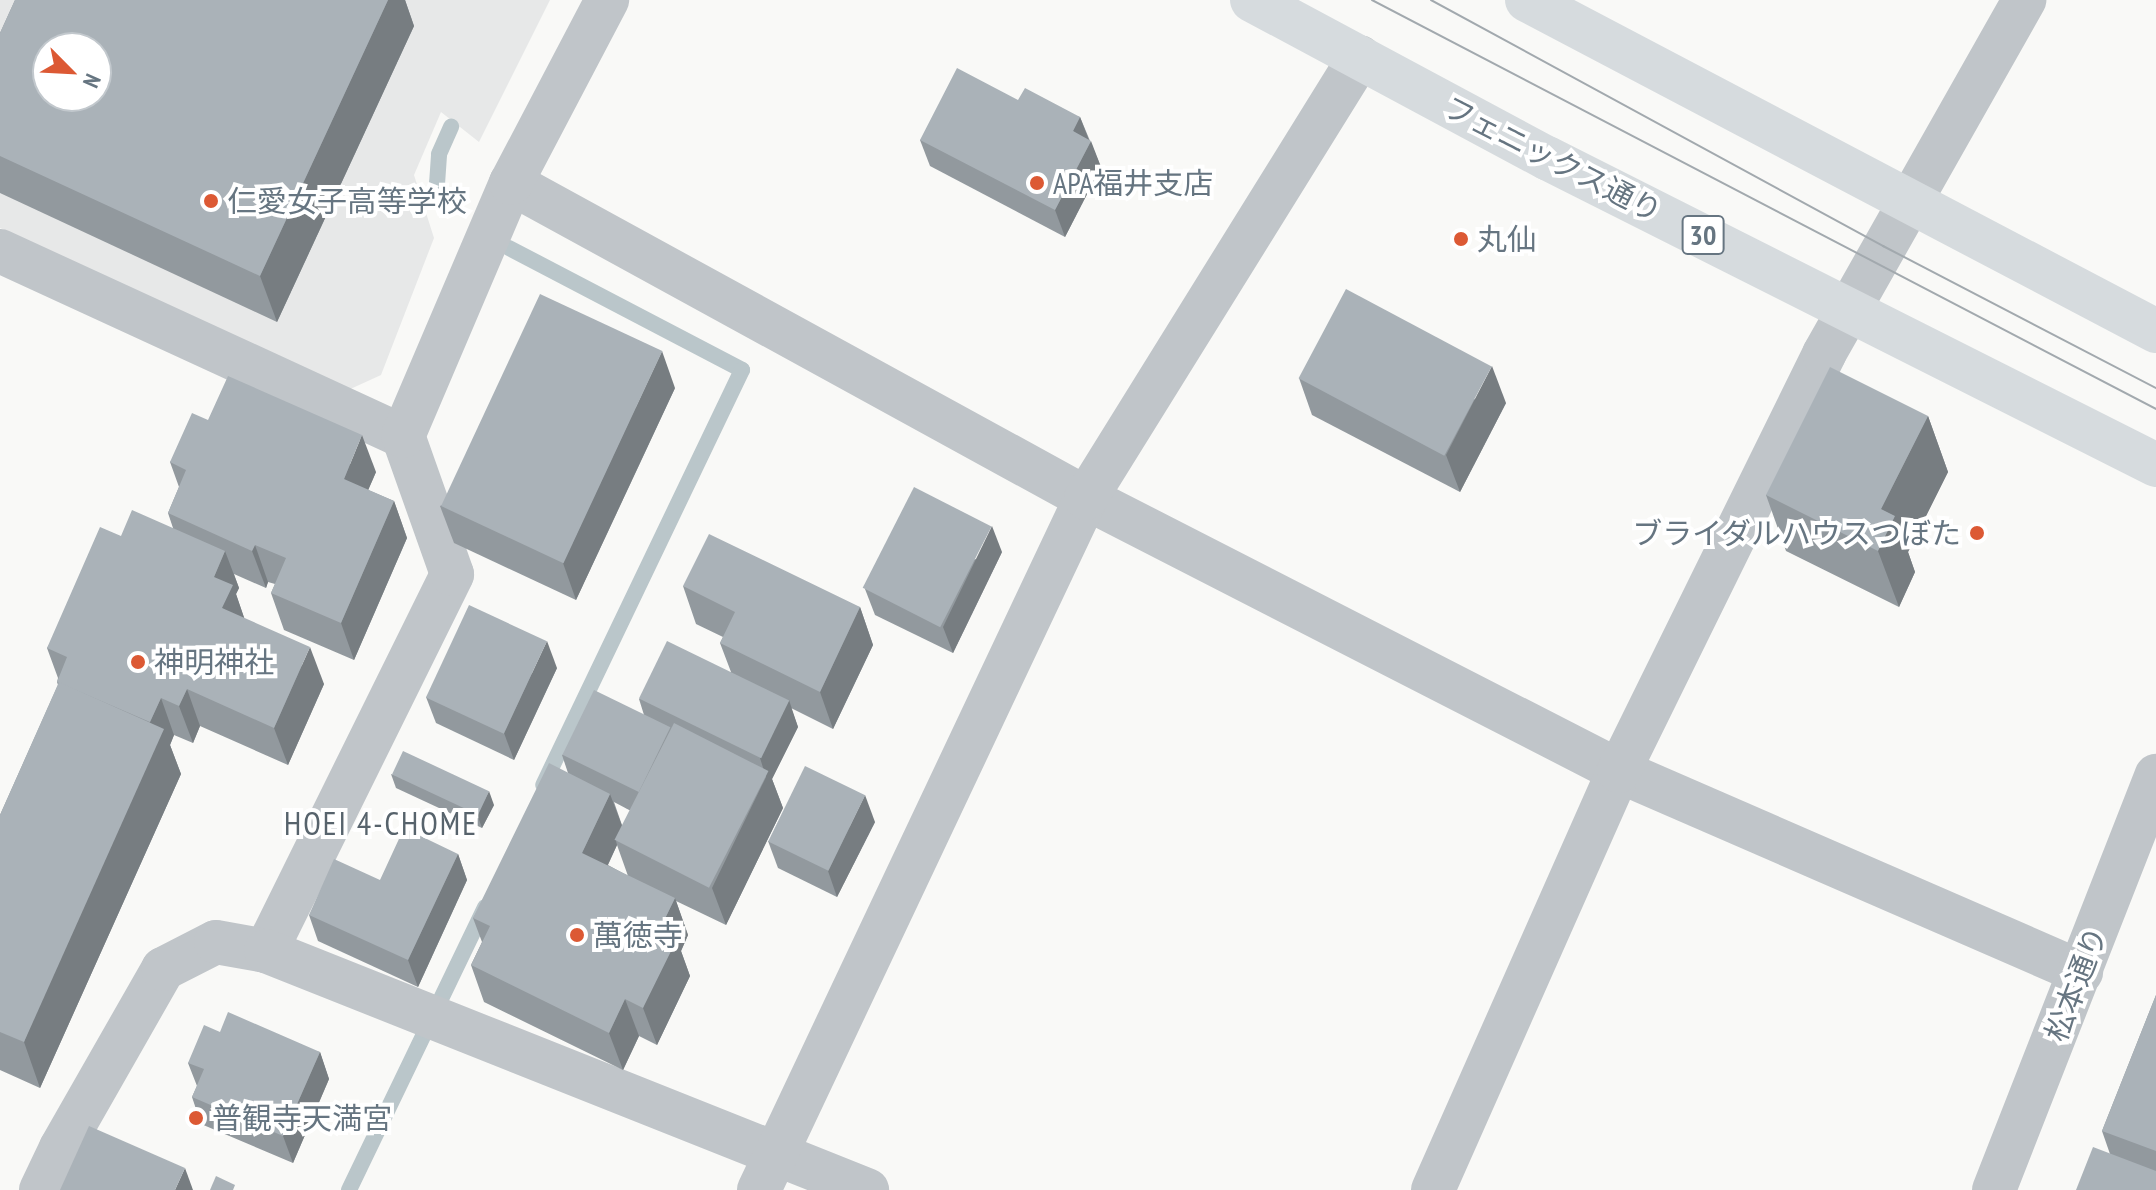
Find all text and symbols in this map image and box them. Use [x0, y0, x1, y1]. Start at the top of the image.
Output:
north arrow [32, 32, 112, 112]
text: N [77, 70, 107, 92]
street label: フェニックス通り [1438, 88, 1668, 230]
place label: APA福井支店 [1053, 165, 1213, 201]
marker: APA福井支店 [1028, 174, 1046, 192]
place label: 仁愛女子高等学校 [227, 183, 467, 219]
marker: 仁愛女子高等学校 [202, 192, 220, 210]
road number: 30 [1681, 211, 1725, 259]
place label: 丸仙 [1477, 221, 1537, 257]
marker: 丸仙 [1452, 230, 1470, 248]
place label: ブライダルハウスつぼた [1631, 515, 1961, 551]
marker: ブライダルハウスつぼた [1968, 524, 1986, 542]
place label: 神明神社 [154, 644, 274, 680]
marker: 神明神社 [129, 653, 147, 671]
district label: HOEI 4-CHOME [284, 804, 478, 842]
place label: 萬徳寺 [593, 917, 683, 953]
street label: 松本通り [2038, 922, 2114, 1046]
marker: 萬徳寺 [568, 926, 586, 944]
place label: 普観寺天満宮 [212, 1100, 392, 1136]
marker: 普観寺天満宮 [187, 1109, 205, 1127]

